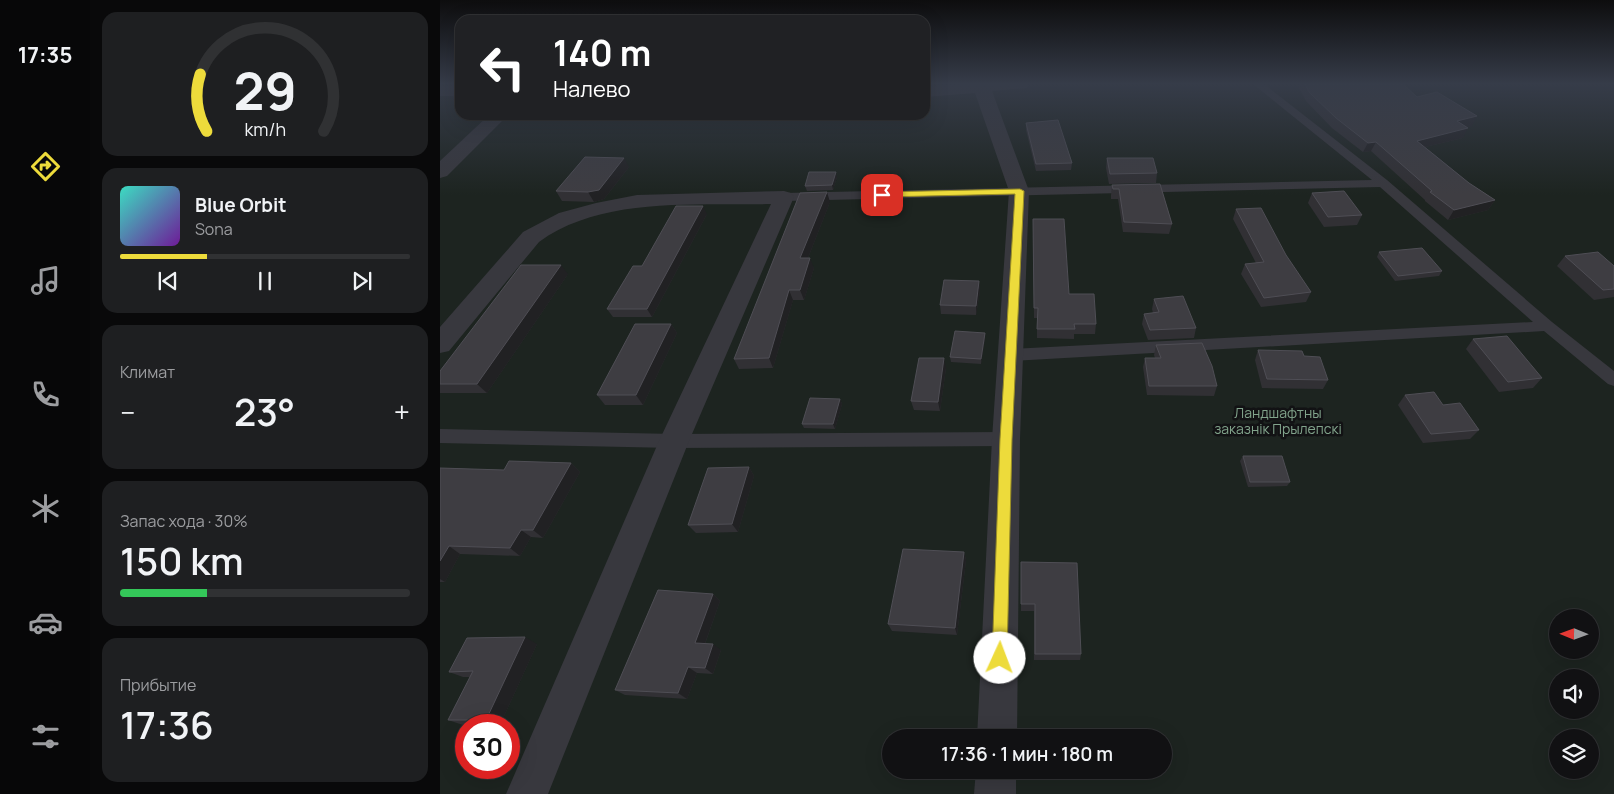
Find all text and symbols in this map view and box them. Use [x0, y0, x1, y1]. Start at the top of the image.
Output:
text: 140 m [553, 29, 651, 77]
icon: left [470, 35, 535, 100]
text: 17:35 [18, 40, 72, 70]
text: 29 [233, 55, 297, 126]
text: Налево [553, 74, 631, 104]
text: km/h [244, 117, 286, 141]
icon: directions [28, 149, 63, 184]
pin [861, 174, 903, 216]
icon: arrive [868, 181, 896, 209]
text: Blue Orbit [195, 192, 287, 218]
text: Sona [195, 218, 233, 240]
icon: music [28, 263, 63, 298]
icon: previous [154, 267, 182, 295]
icon: pause [251, 267, 279, 295]
icon: next [348, 267, 376, 295]
text: Климат [120, 361, 175, 383]
icon: phone [28, 377, 63, 412]
text: 23° [234, 385, 295, 437]
text: − [120, 393, 135, 431]
text: + [394, 393, 410, 431]
park label: Ландшафтны заказнік Прылепскі [1214, 403, 1342, 438]
icon: climate [28, 491, 63, 526]
text: Запас хода · 30% [120, 510, 248, 532]
text: 150 km [120, 534, 244, 586]
icon: car [28, 605, 63, 640]
north arrow [1549, 609, 1599, 659]
map controls [1549, 609, 1599, 779]
position arrow [973, 631, 1025, 683]
button: sound [1549, 669, 1599, 719]
text: Прибытие [120, 674, 196, 696]
text: 17:36 [120, 698, 214, 750]
speed limit sign: 30 [455, 714, 520, 779]
icon: filters [28, 719, 63, 754]
button: layers [1549, 729, 1599, 779]
text: 17:36 · 1 мин · 180 m [941, 741, 1113, 767]

